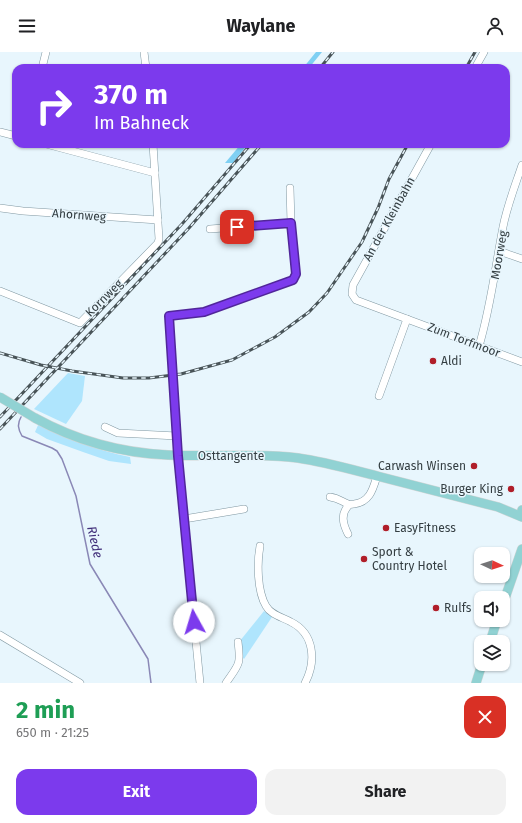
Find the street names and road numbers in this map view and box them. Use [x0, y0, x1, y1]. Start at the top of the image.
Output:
street label: An der Kleinbahn [360, 175, 418, 263]
street label: Ahornweg [52, 206, 107, 224]
street label: Moorweg [488, 229, 510, 281]
street label: Kornweg [82, 276, 126, 320]
street label: Zum Torfmoor [426, 320, 503, 360]
street label: Osttangente [198, 449, 264, 463]

